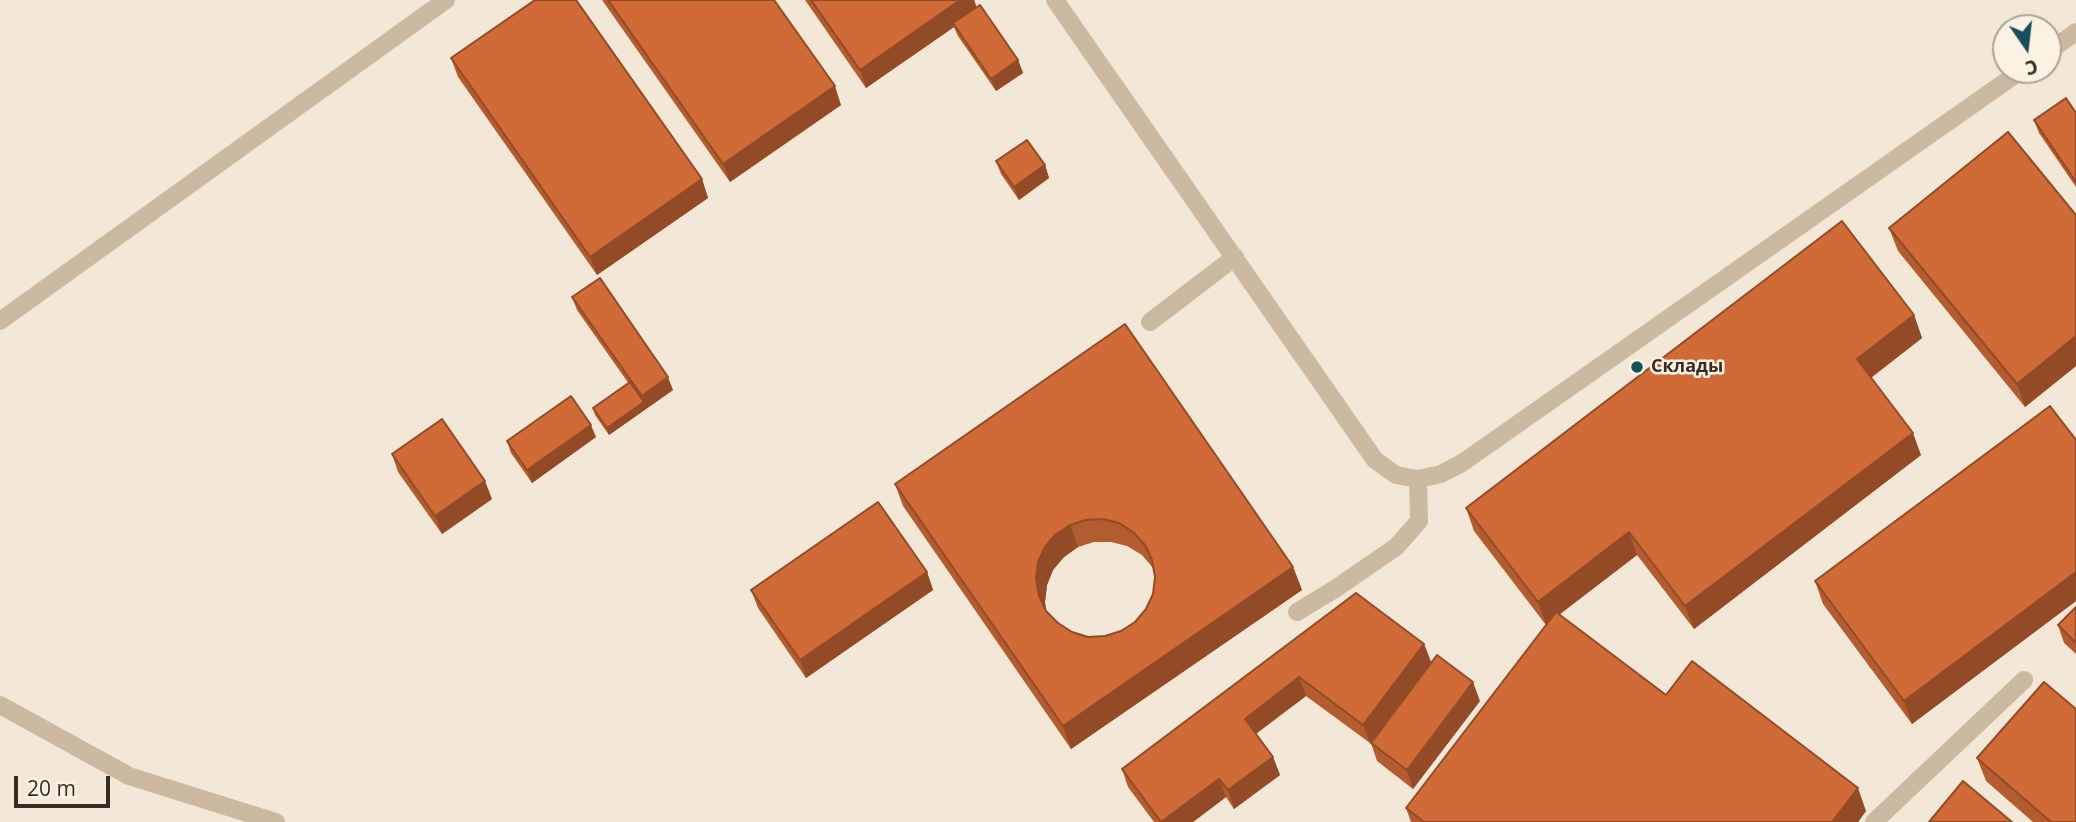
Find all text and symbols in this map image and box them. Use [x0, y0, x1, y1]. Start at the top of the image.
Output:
north arrow [1992, 14, 2062, 84]
text: С [2023, 53, 2041, 82]
place label: Склады [1651, 356, 1723, 378]
marker: Склады [1629, 359, 1645, 375]
scale bar [18, 762, 114, 806]
text: 20 m [27, 774, 76, 802]

